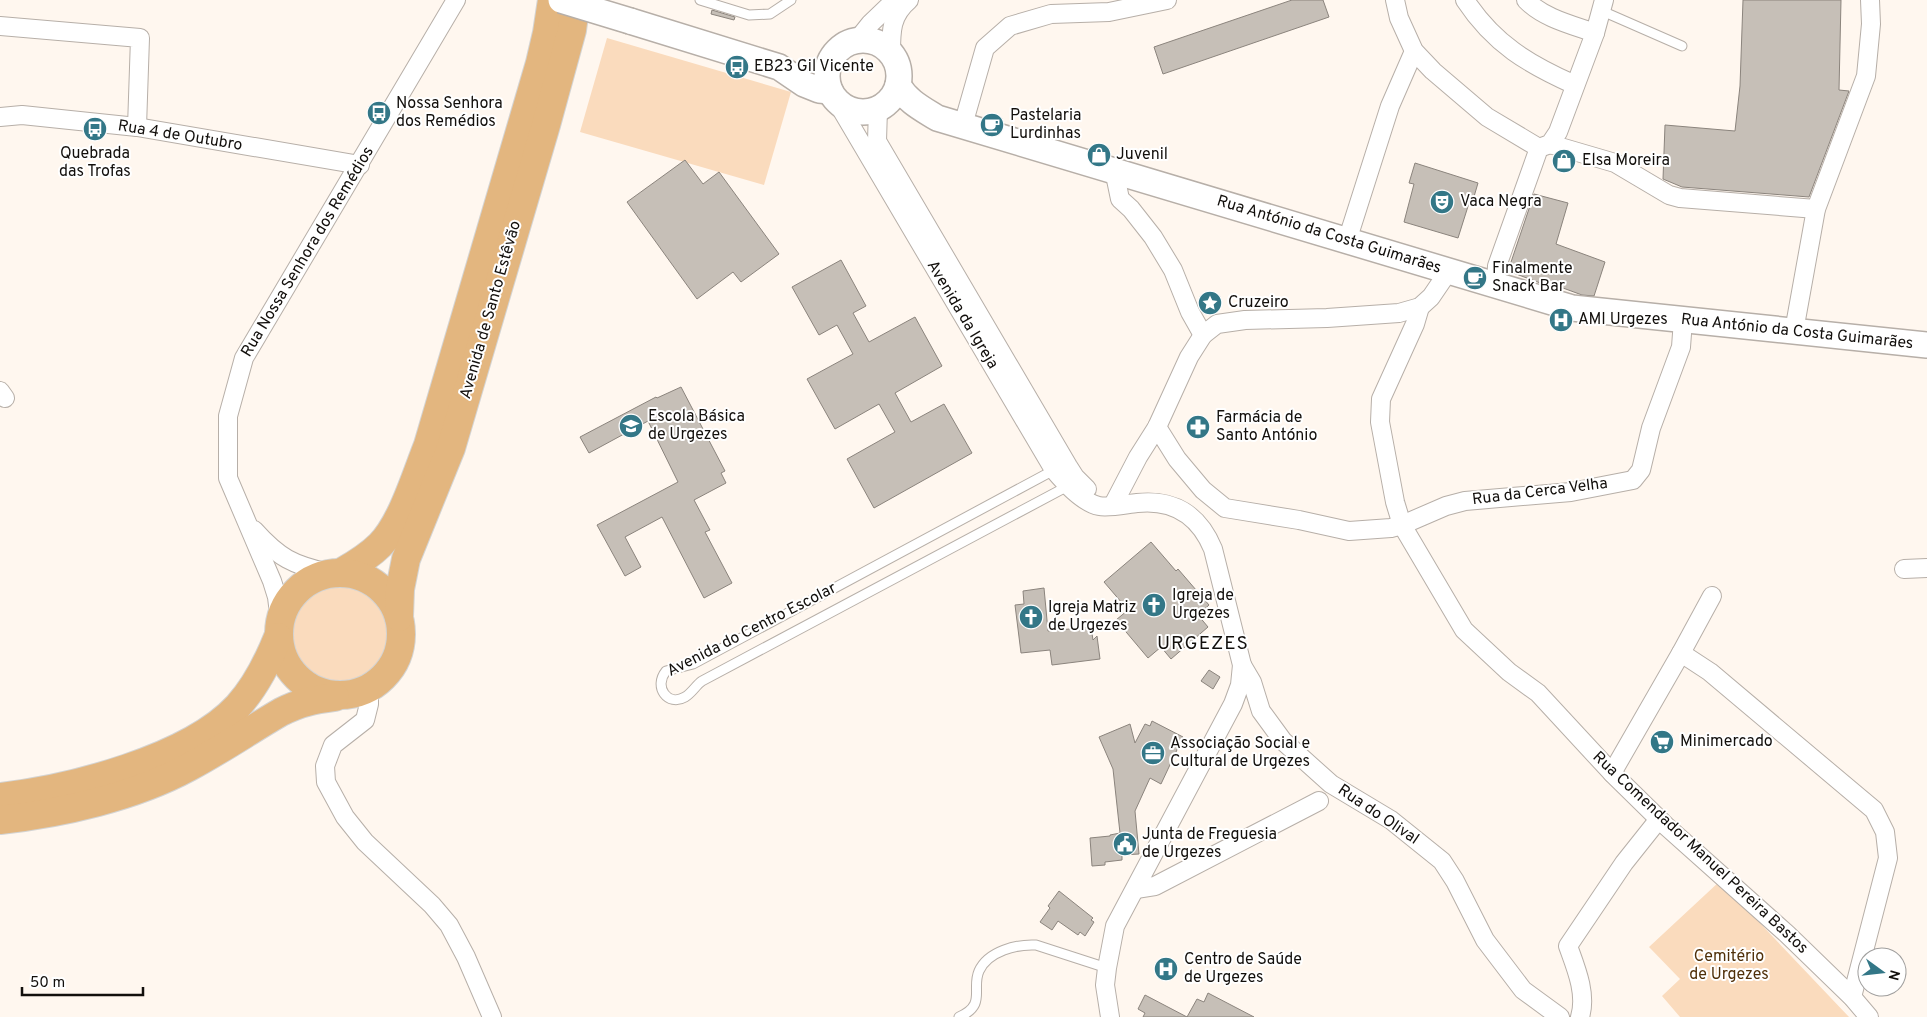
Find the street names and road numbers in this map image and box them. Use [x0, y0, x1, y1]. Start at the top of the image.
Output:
street label: Rua 4 de Outubro [116, 116, 244, 156]
street label: Rua Nossa Senhora dos Remédios [237, 143, 379, 361]
street label: Rua António da Costa Guimarães [1214, 191, 1444, 279]
street label: Avenida de Santo Estêvão [456, 219, 526, 401]
street label: Avenida da Igreja [922, 257, 1002, 373]
street label: Rua António da Costa Guimarães [1680, 310, 1914, 354]
street label: Rua da Cerca Velha [1471, 474, 1609, 510]
street label: Avenida do Centro Escolar [664, 579, 840, 681]
street label: Rua Comendador Manuel Pereira Bastos [1588, 748, 1812, 958]
street label: Rua do Olival [1334, 780, 1422, 850]

